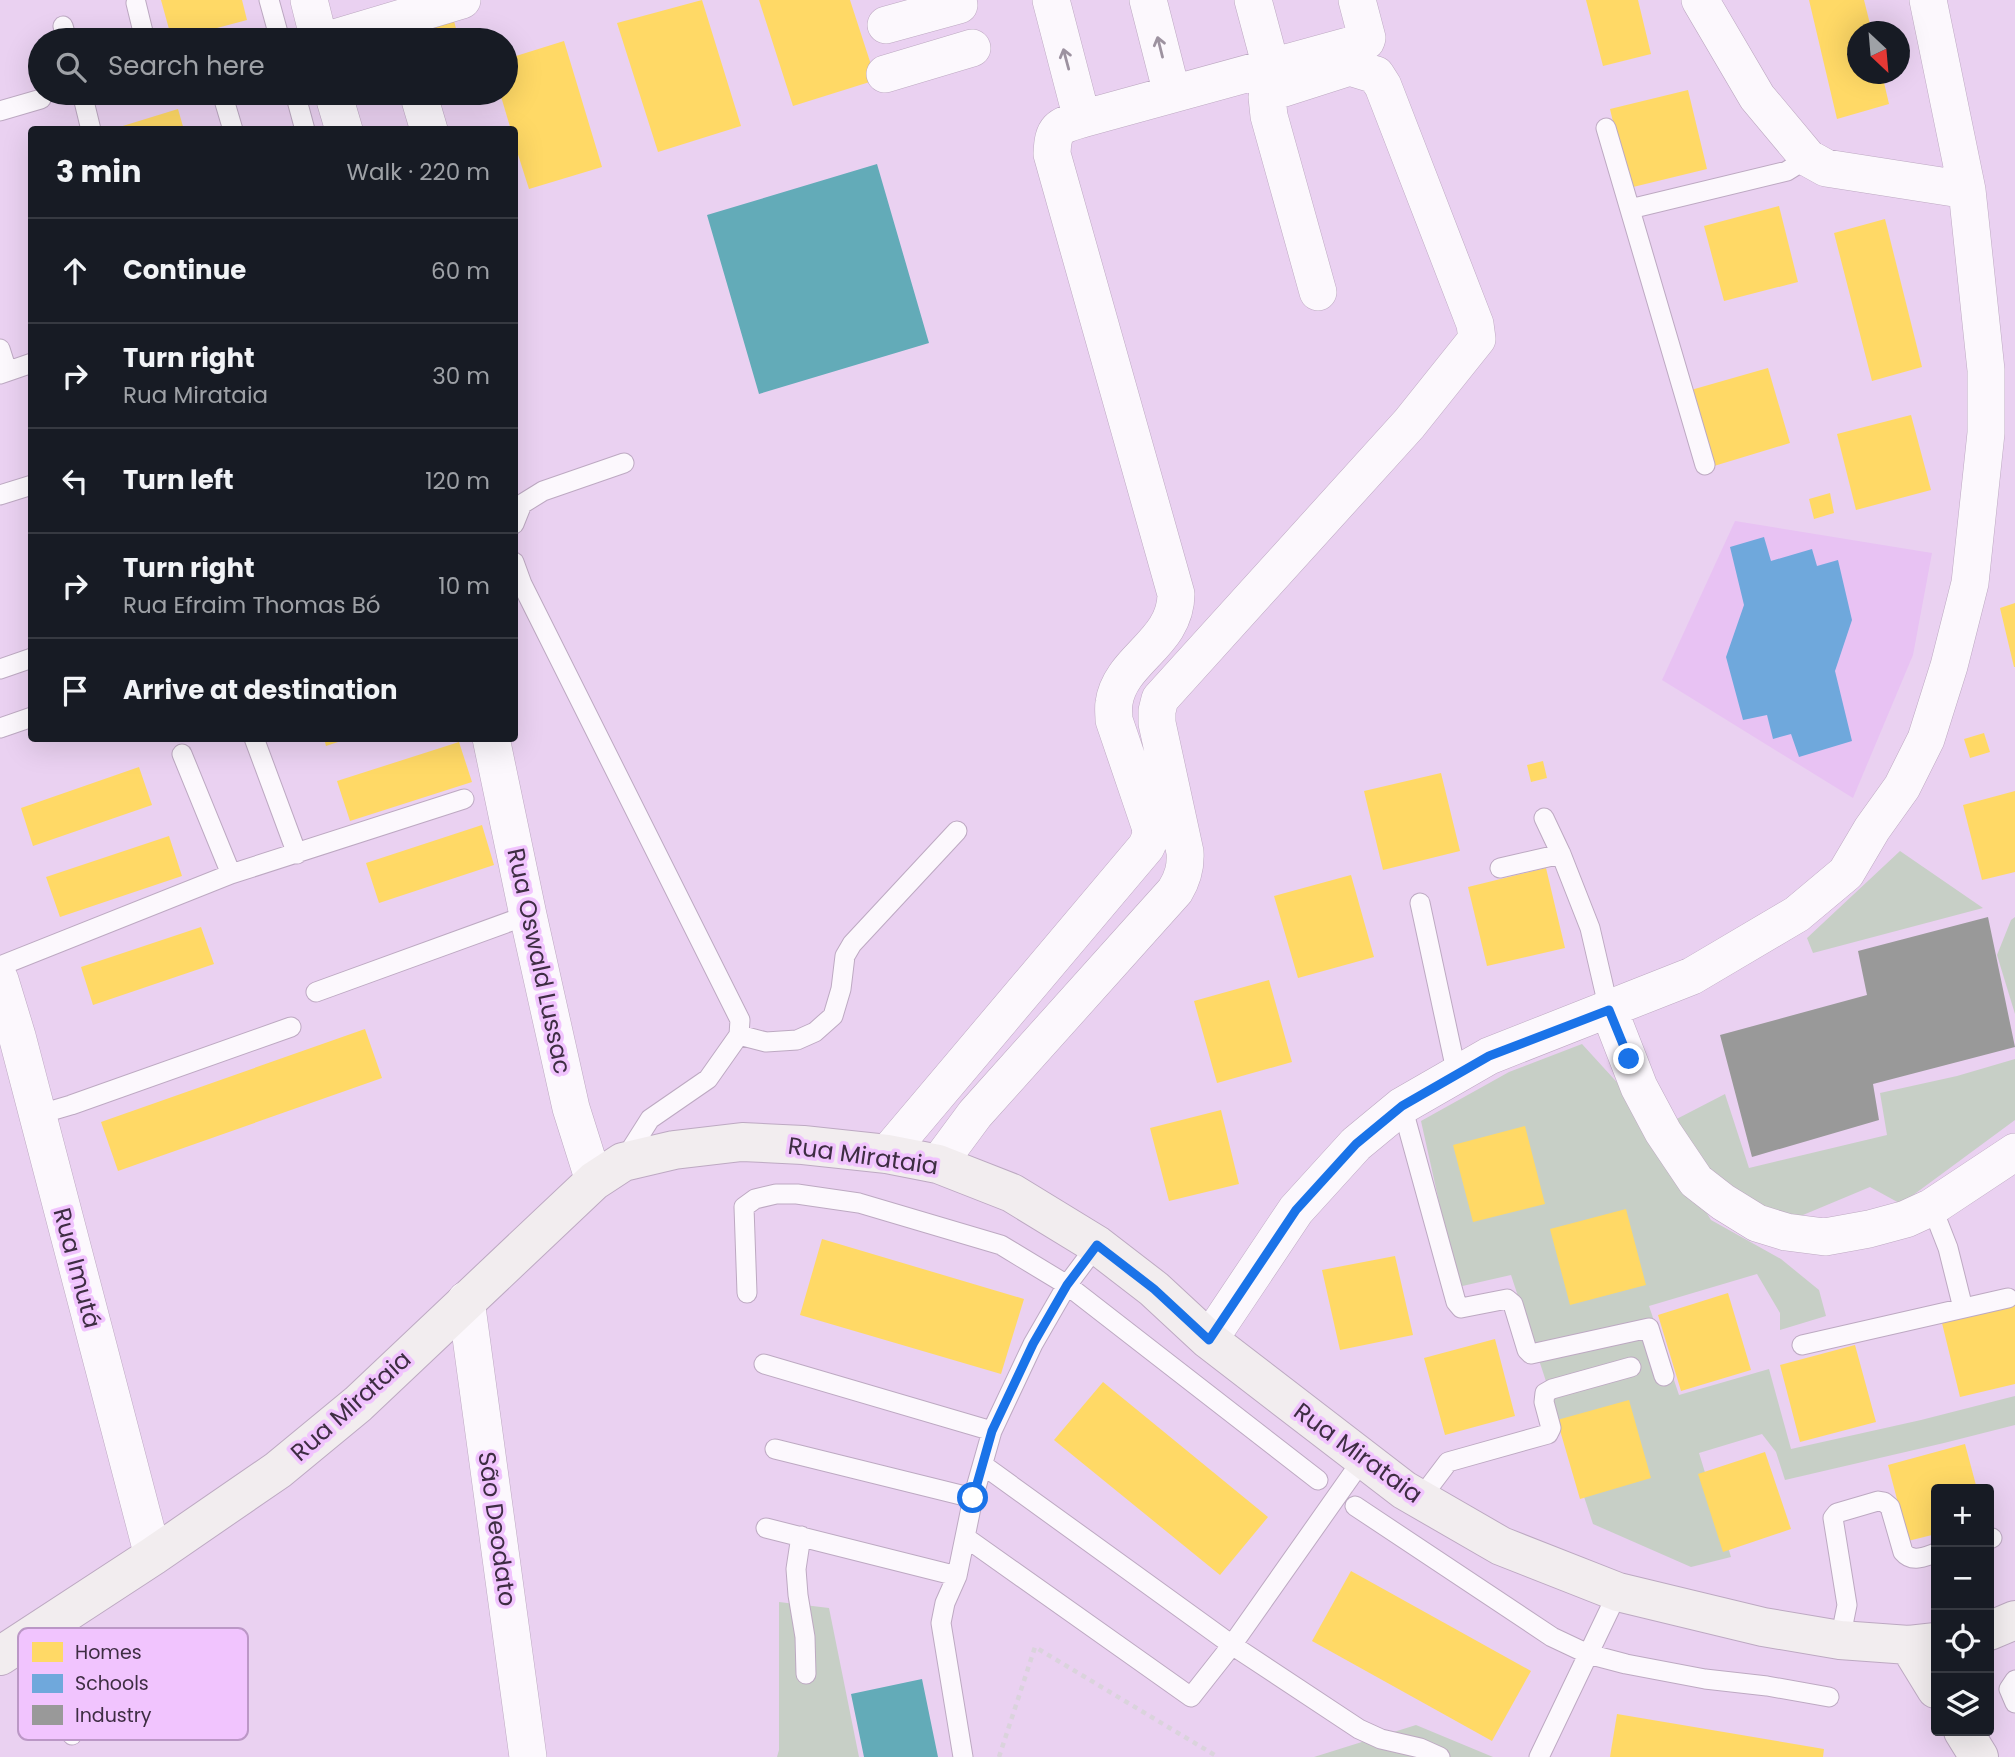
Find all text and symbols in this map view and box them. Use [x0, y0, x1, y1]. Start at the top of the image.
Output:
north arrow [1847, 21, 1910, 84]
search box [28, 28, 518, 105]
one-way arrow [1153, 36, 1166, 59]
icon: search [52, 48, 90, 86]
text: Search here [108, 48, 265, 84]
one-way arrow [1059, 49, 1072, 71]
text: 3 min [56, 150, 141, 193]
text: Walk · 220 m [347, 156, 490, 188]
icon: ahead [56, 252, 94, 290]
text: Continue [123, 252, 246, 288]
text: 60 m [431, 255, 490, 287]
text: Turn right [123, 340, 255, 376]
icon: right [56, 357, 94, 395]
text: 30 m [432, 360, 490, 392]
text: Rua Mirataia [123, 379, 268, 411]
icon: left [56, 462, 94, 500]
text: Turn left [123, 462, 234, 498]
text: 120 m [425, 465, 490, 497]
text: Turn right [123, 550, 255, 586]
icon: right [56, 567, 94, 605]
text: 10 m [438, 570, 490, 602]
text: Rua Efraim Thomas Bó [123, 589, 380, 621]
icon: arrive [56, 672, 94, 710]
text: Arrive at destination [123, 672, 398, 708]
street label: Rua Oswald Lussac [499, 845, 580, 1077]
route end [1613, 1043, 1644, 1074]
street label: Rua Mirataia [786, 1129, 940, 1182]
street label: Rua Imutá [46, 1204, 109, 1332]
street label: Rua Mirataia [283, 1343, 418, 1469]
street label: Rua Mirataia [1287, 1395, 1429, 1510]
street label: São Deodato [470, 1449, 525, 1608]
route start [957, 1482, 988, 1513]
map controls [1931, 1484, 1994, 1736]
button: + [1931, 1484, 1994, 1547]
button: − [1931, 1547, 1994, 1610]
button: locate [1931, 1610, 1994, 1673]
legend [18, 1628, 248, 1740]
text: Homes [75, 1639, 142, 1666]
text: Schools [75, 1670, 149, 1697]
button: layers [1931, 1673, 1994, 1736]
text: Industry [75, 1702, 152, 1729]

